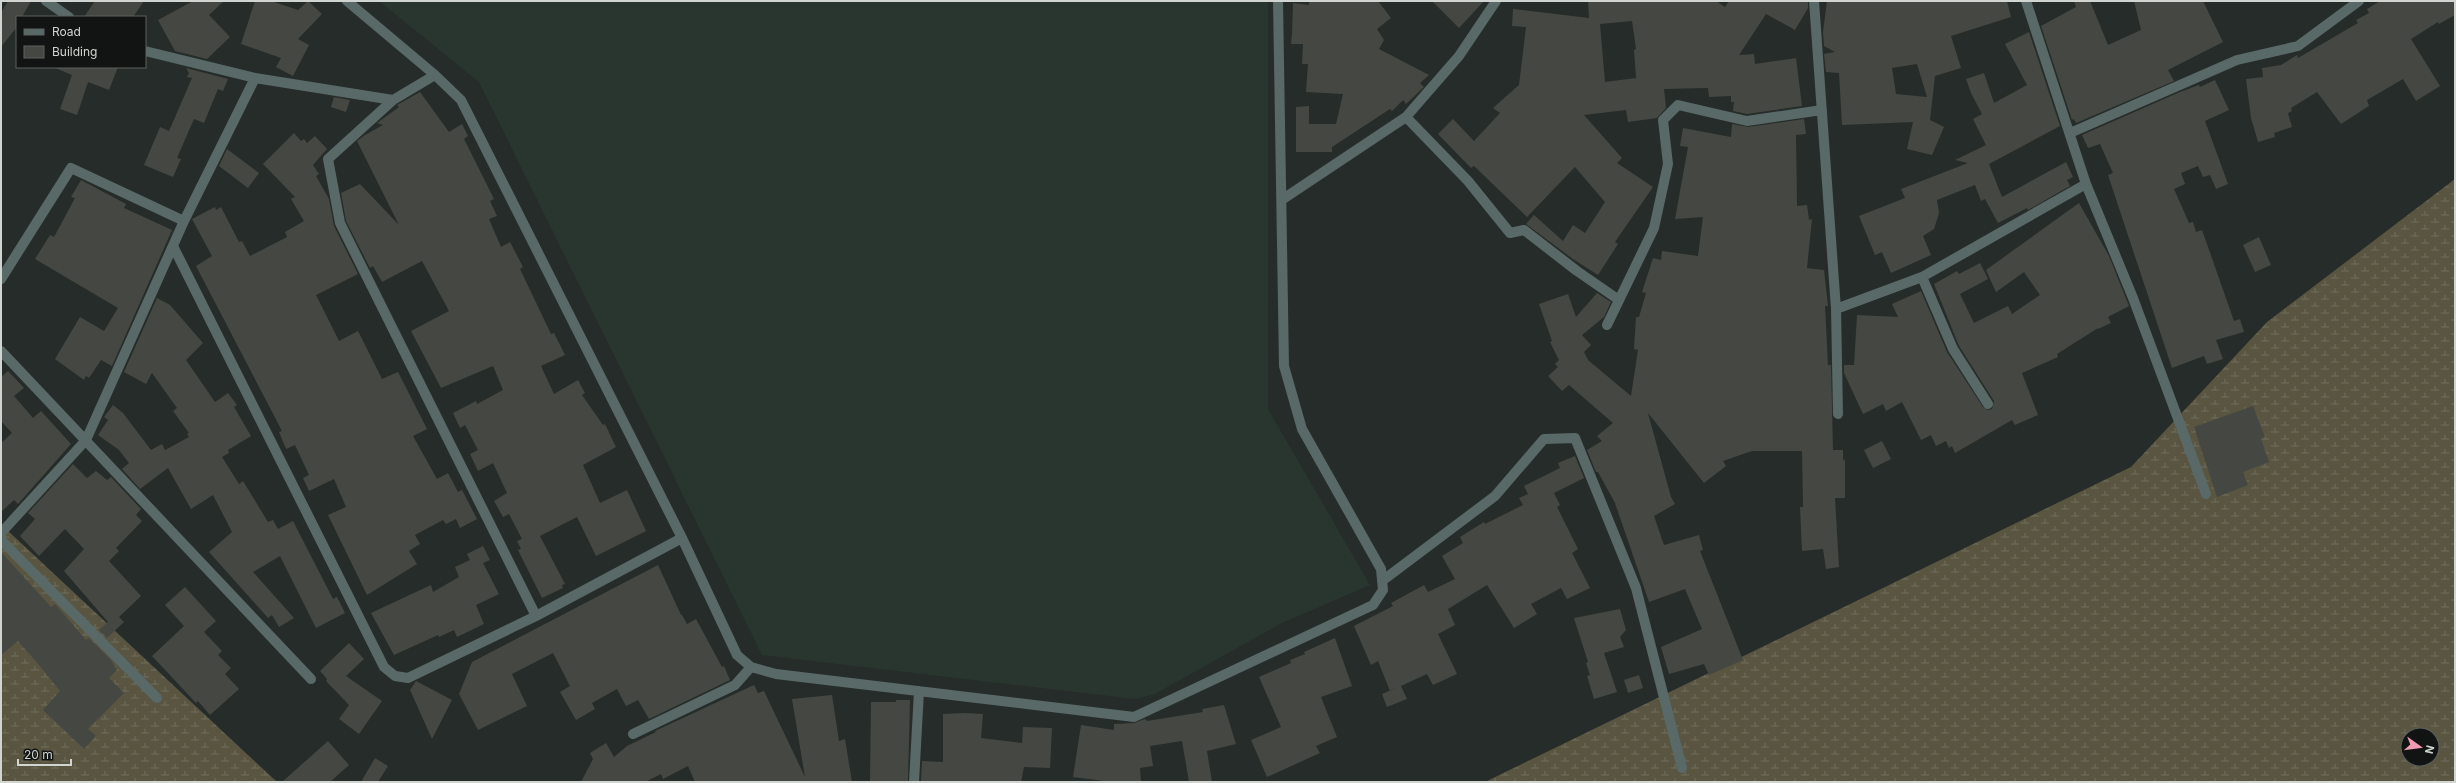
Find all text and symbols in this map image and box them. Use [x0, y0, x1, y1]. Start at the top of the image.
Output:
legend [16, 16, 146, 68]
text: Road [52, 24, 81, 39]
text: Building [52, 44, 97, 59]
north arrow [2400, 727, 2440, 767]
scale bar [18, 741, 71, 767]
text: N [2422, 744, 2438, 755]
text: 20 m [24, 747, 53, 762]

